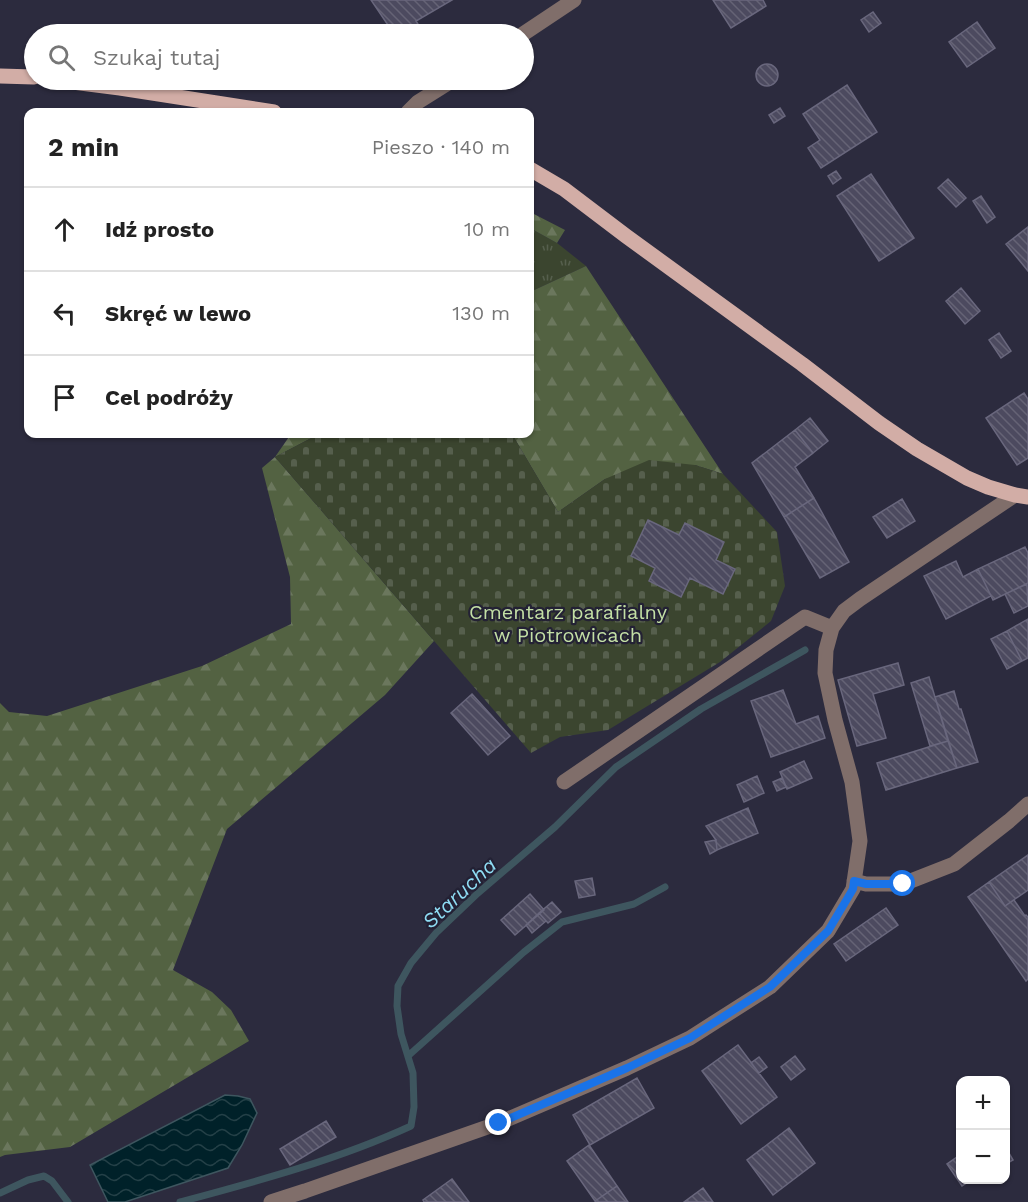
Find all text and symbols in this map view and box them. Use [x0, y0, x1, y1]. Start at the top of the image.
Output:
search box [24, 24, 534, 90]
icon: search [45, 41, 78, 74]
text: Szukaj tutaj [93, 45, 220, 70]
text: 2 min [48, 132, 119, 162]
text: Pieszo · 140 m [372, 135, 510, 159]
icon: ahead [48, 213, 81, 246]
text: Idź prosto [105, 217, 214, 242]
text: 10 m [464, 217, 510, 241]
icon: left [48, 297, 81, 330]
text: Skręć w lewo [105, 301, 251, 326]
text: 130 m [452, 301, 510, 325]
icon: arrive [48, 381, 81, 414]
text: Cel podróży [105, 385, 233, 410]
park label: Cmentarz parafialny w Piotrowicach [469, 600, 668, 647]
water label: Starucha [417, 852, 501, 934]
route start [889, 870, 915, 896]
map controls [956, 1076, 1010, 1184]
button: + [956, 1076, 1010, 1130]
route end [485, 1109, 511, 1135]
button: − [956, 1130, 1010, 1184]

